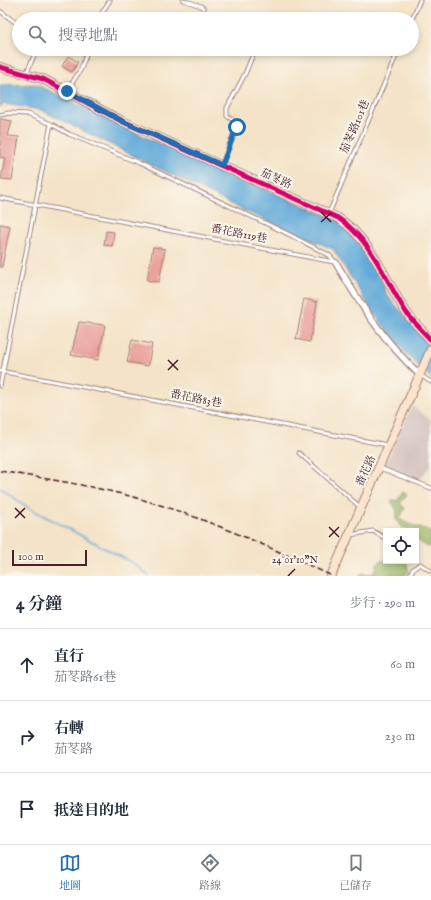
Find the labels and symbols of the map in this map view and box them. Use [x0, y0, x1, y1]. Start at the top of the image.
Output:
route end [58, 82, 76, 100]
street label: 茄苳路101巷 [337, 98, 373, 156]
route start [228, 118, 246, 136]
street label: 茄苳路 [258, 166, 294, 192]
street label: 番花路119巷 [210, 222, 268, 246]
street label: 番花路83巷 [169, 387, 223, 411]
street label: 番花路 [353, 453, 379, 489]
scale bar [12, 548, 87, 567]
text: 24°01'10"N [272, 554, 318, 567]

